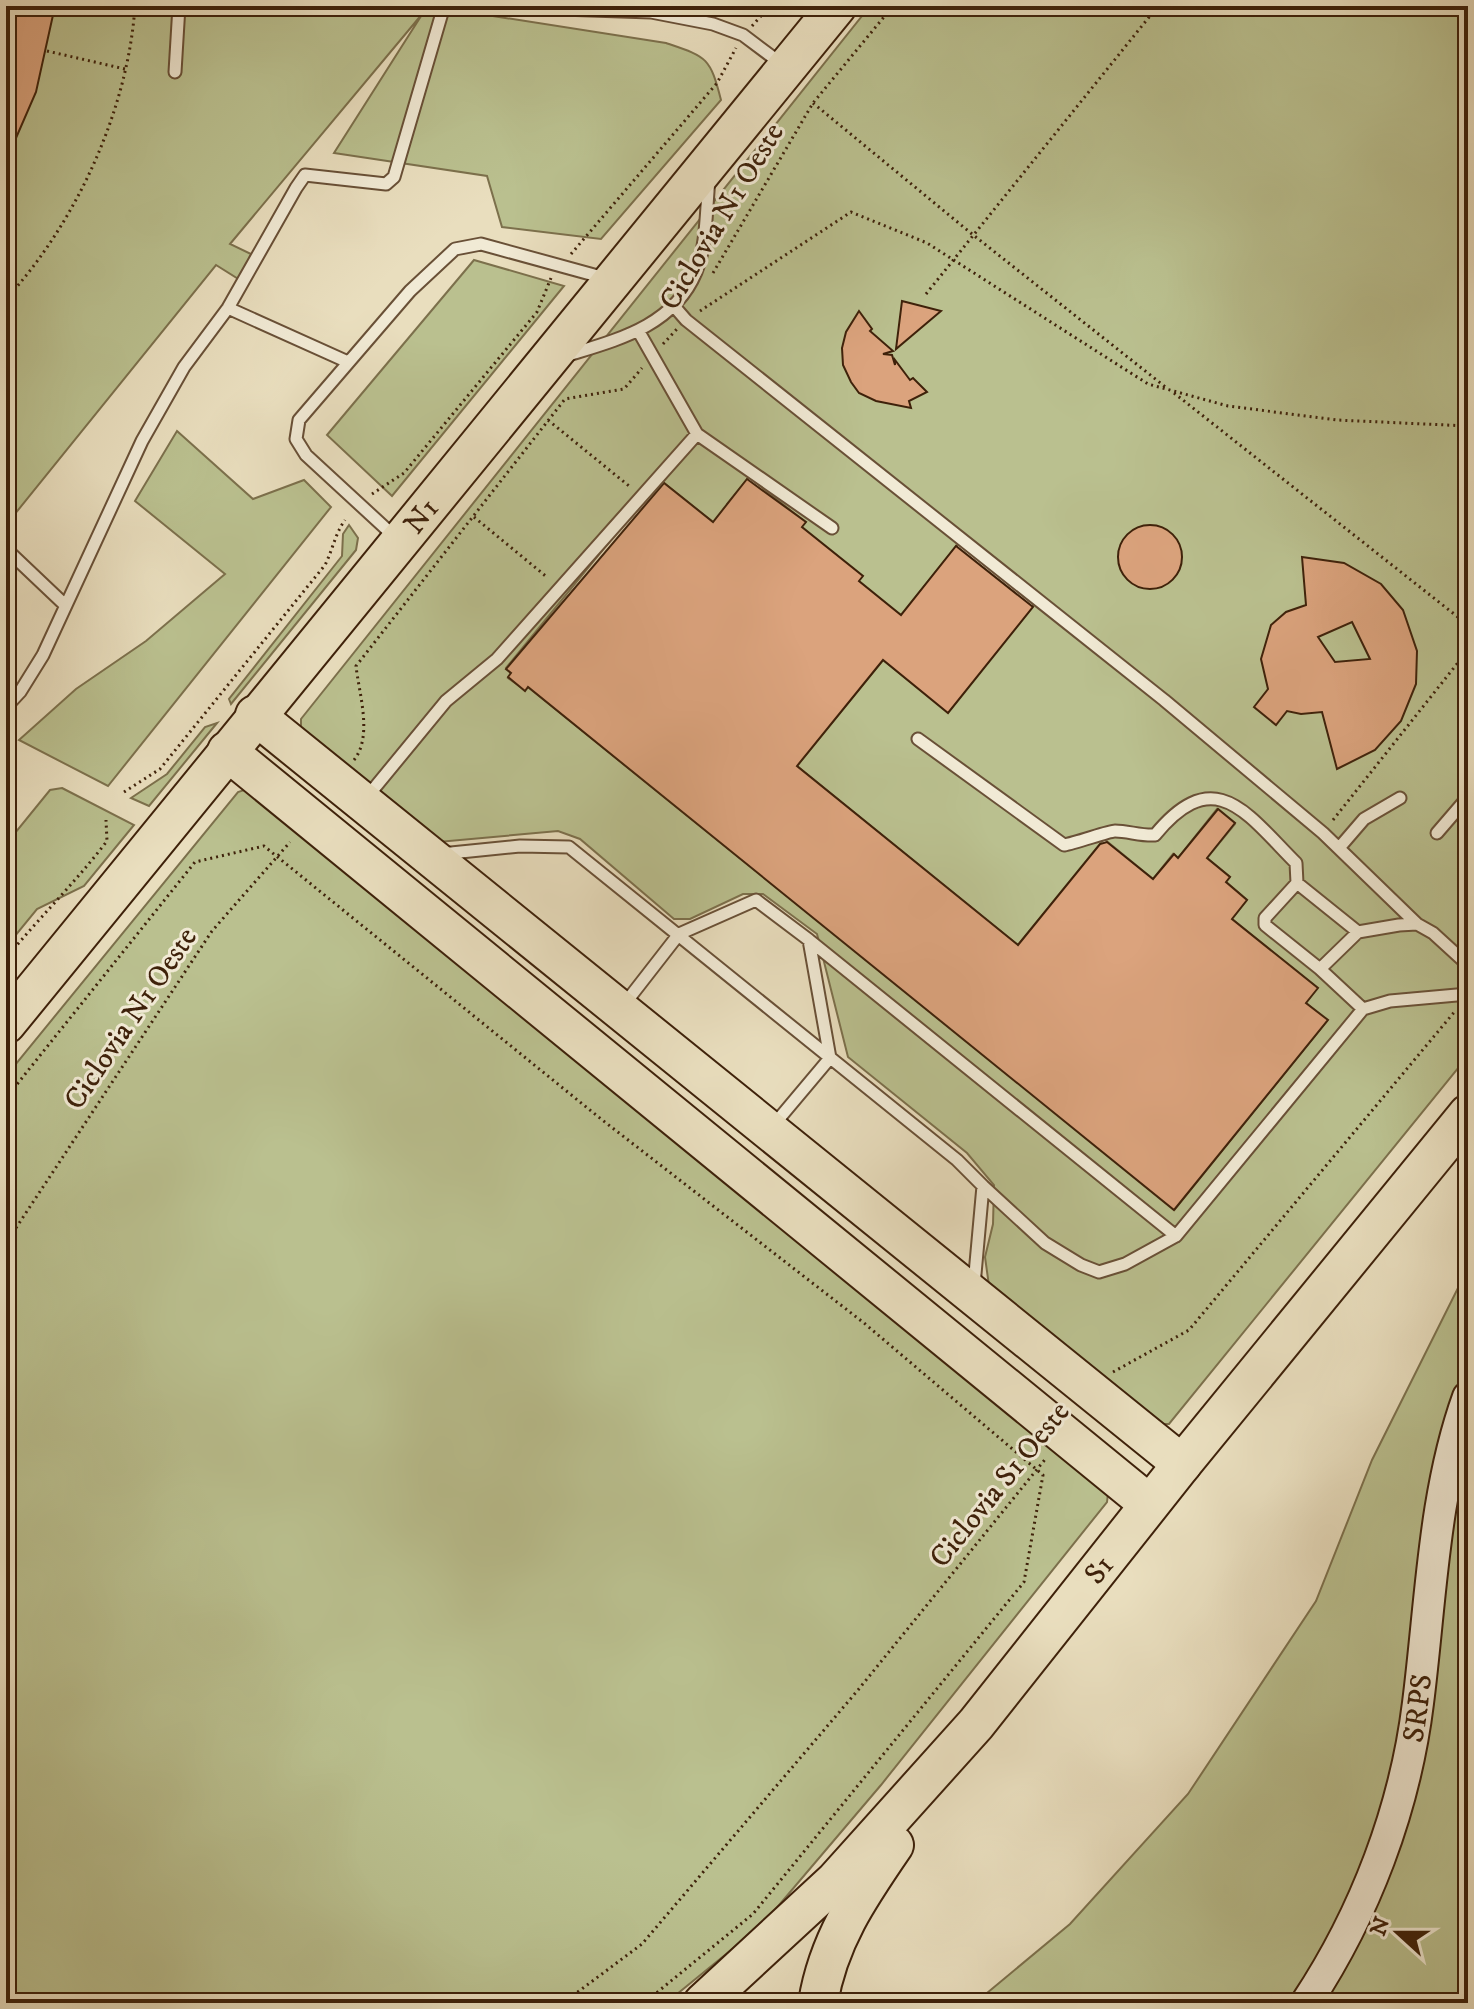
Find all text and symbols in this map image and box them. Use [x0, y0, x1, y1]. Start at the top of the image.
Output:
street label: Ciclovia N1 Oeste [652, 116, 793, 317]
street label: N1 [396, 491, 448, 542]
street label: Ciclovia N1 Oeste [57, 921, 206, 1117]
street label: Ciclovia S1 Oeste [922, 1394, 1078, 1575]
street label: S1 [1077, 1548, 1122, 1592]
street label: SRPS [1395, 1672, 1441, 1745]
north arrow [1358, 1893, 1438, 1973]
text: N [1365, 1913, 1397, 1940]

